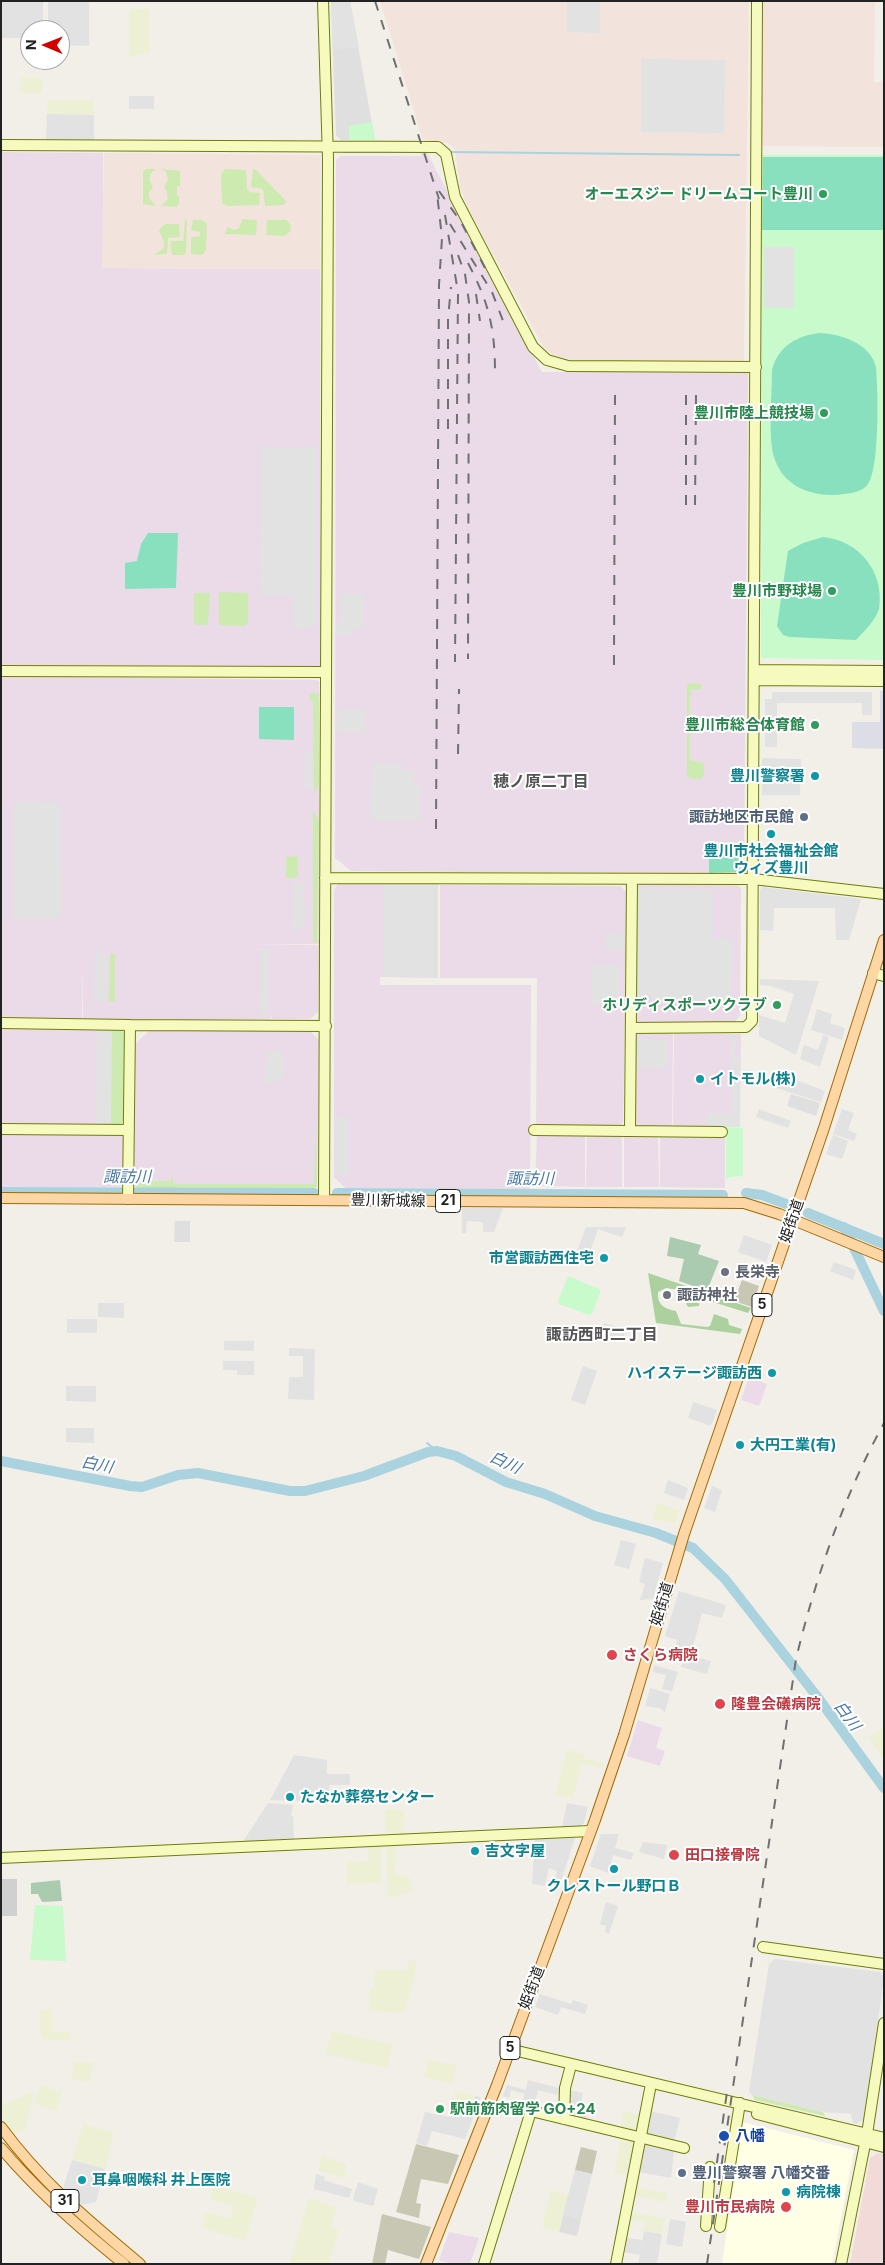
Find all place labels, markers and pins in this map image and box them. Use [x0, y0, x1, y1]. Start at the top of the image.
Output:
place label: オーエスジー ドリームコート豊川 [584, 185, 813, 203]
marker: オーエスジー ドリームコート豊川 [817, 188, 829, 200]
place label: 豊川市陸上競技場 [694, 404, 814, 422]
marker: 豊川市陸上競技場 [818, 407, 830, 419]
place label: 豊川市野球場 [732, 582, 822, 600]
marker: 豊川市野球場 [826, 585, 838, 597]
place label: 豊川市総合体育館 [685, 716, 805, 734]
marker: 豊川市総合体育館 [809, 719, 821, 731]
place label: 豊川警察署 [730, 767, 805, 785]
marker: 豊川警察署 [809, 770, 821, 782]
place label: 諏訪地区市民館 [689, 808, 794, 826]
marker: 諏訪地区市民館 [798, 811, 810, 823]
marker: 豊川市社会福祉会館 ウィズ豊川 [765, 828, 777, 840]
place label: 豊川市社会福祉会館 ウィズ豊川 [704, 842, 838, 877]
place label: ホリディスポーツクラブ [602, 996, 767, 1014]
marker: ホリディスポーツクラブ [771, 999, 783, 1011]
place label: イトモル(株) [710, 1070, 796, 1088]
marker: イトモル(株) [694, 1073, 706, 1085]
place label: 市営諏訪西住宅 [489, 1249, 594, 1267]
marker: 市営諏訪西住宅 [598, 1252, 610, 1264]
place label: 長栄寺 [735, 1263, 780, 1281]
marker: 長栄寺 [719, 1266, 731, 1278]
place label: 諏訪神社 [677, 1286, 737, 1304]
marker: 諏訪神社 [661, 1289, 673, 1301]
place label: ハイステージ諏訪西 [627, 1364, 762, 1382]
marker: ハイステージ諏訪西 [766, 1367, 778, 1379]
place label: 大円工業(有) [750, 1436, 836, 1454]
marker: 大円工業(有) [734, 1439, 746, 1451]
place label: さくら病院 [623, 1646, 698, 1664]
marker: さくら病院 [605, 1648, 619, 1662]
place label: 隆豊会礒病院 [731, 1695, 821, 1713]
marker: 隆豊会礒病院 [713, 1697, 727, 1711]
place label: たなか葬祭センター [300, 1788, 435, 1806]
marker: たなか葬祭センター [284, 1791, 296, 1803]
place label: 吉文字屋 [485, 1842, 545, 1860]
marker: 吉文字屋 [469, 1845, 481, 1857]
place label: 田口接骨院 [685, 1846, 760, 1864]
marker: 田口接骨院 [667, 1848, 681, 1862]
marker: クレストール野口Ｂ [608, 1863, 620, 1875]
place label: クレストール野口Ｂ [547, 1877, 681, 1895]
place label: 駅前筋肉留学 GO+24 [450, 2100, 596, 2118]
marker: 駅前筋肉留学 GO+24 [434, 2103, 446, 2115]
place label: 八幡 [735, 2127, 765, 2145]
marker: 八幡 [717, 2129, 731, 2143]
place label: 豊川警察署 八幡交番 [692, 2164, 831, 2182]
marker: 豊川警察署 八幡交番 [676, 2167, 688, 2179]
place label: 耳鼻咽喉科 井上医院 [92, 2171, 231, 2189]
marker: 耳鼻咽喉科 井上医院 [76, 2174, 88, 2186]
place label: 病院棟 [796, 2183, 841, 2201]
marker: 病院棟 [780, 2186, 792, 2198]
place label: 豊川市民病院 [685, 2198, 775, 2216]
marker: 豊川市民病院 [779, 2200, 793, 2214]

